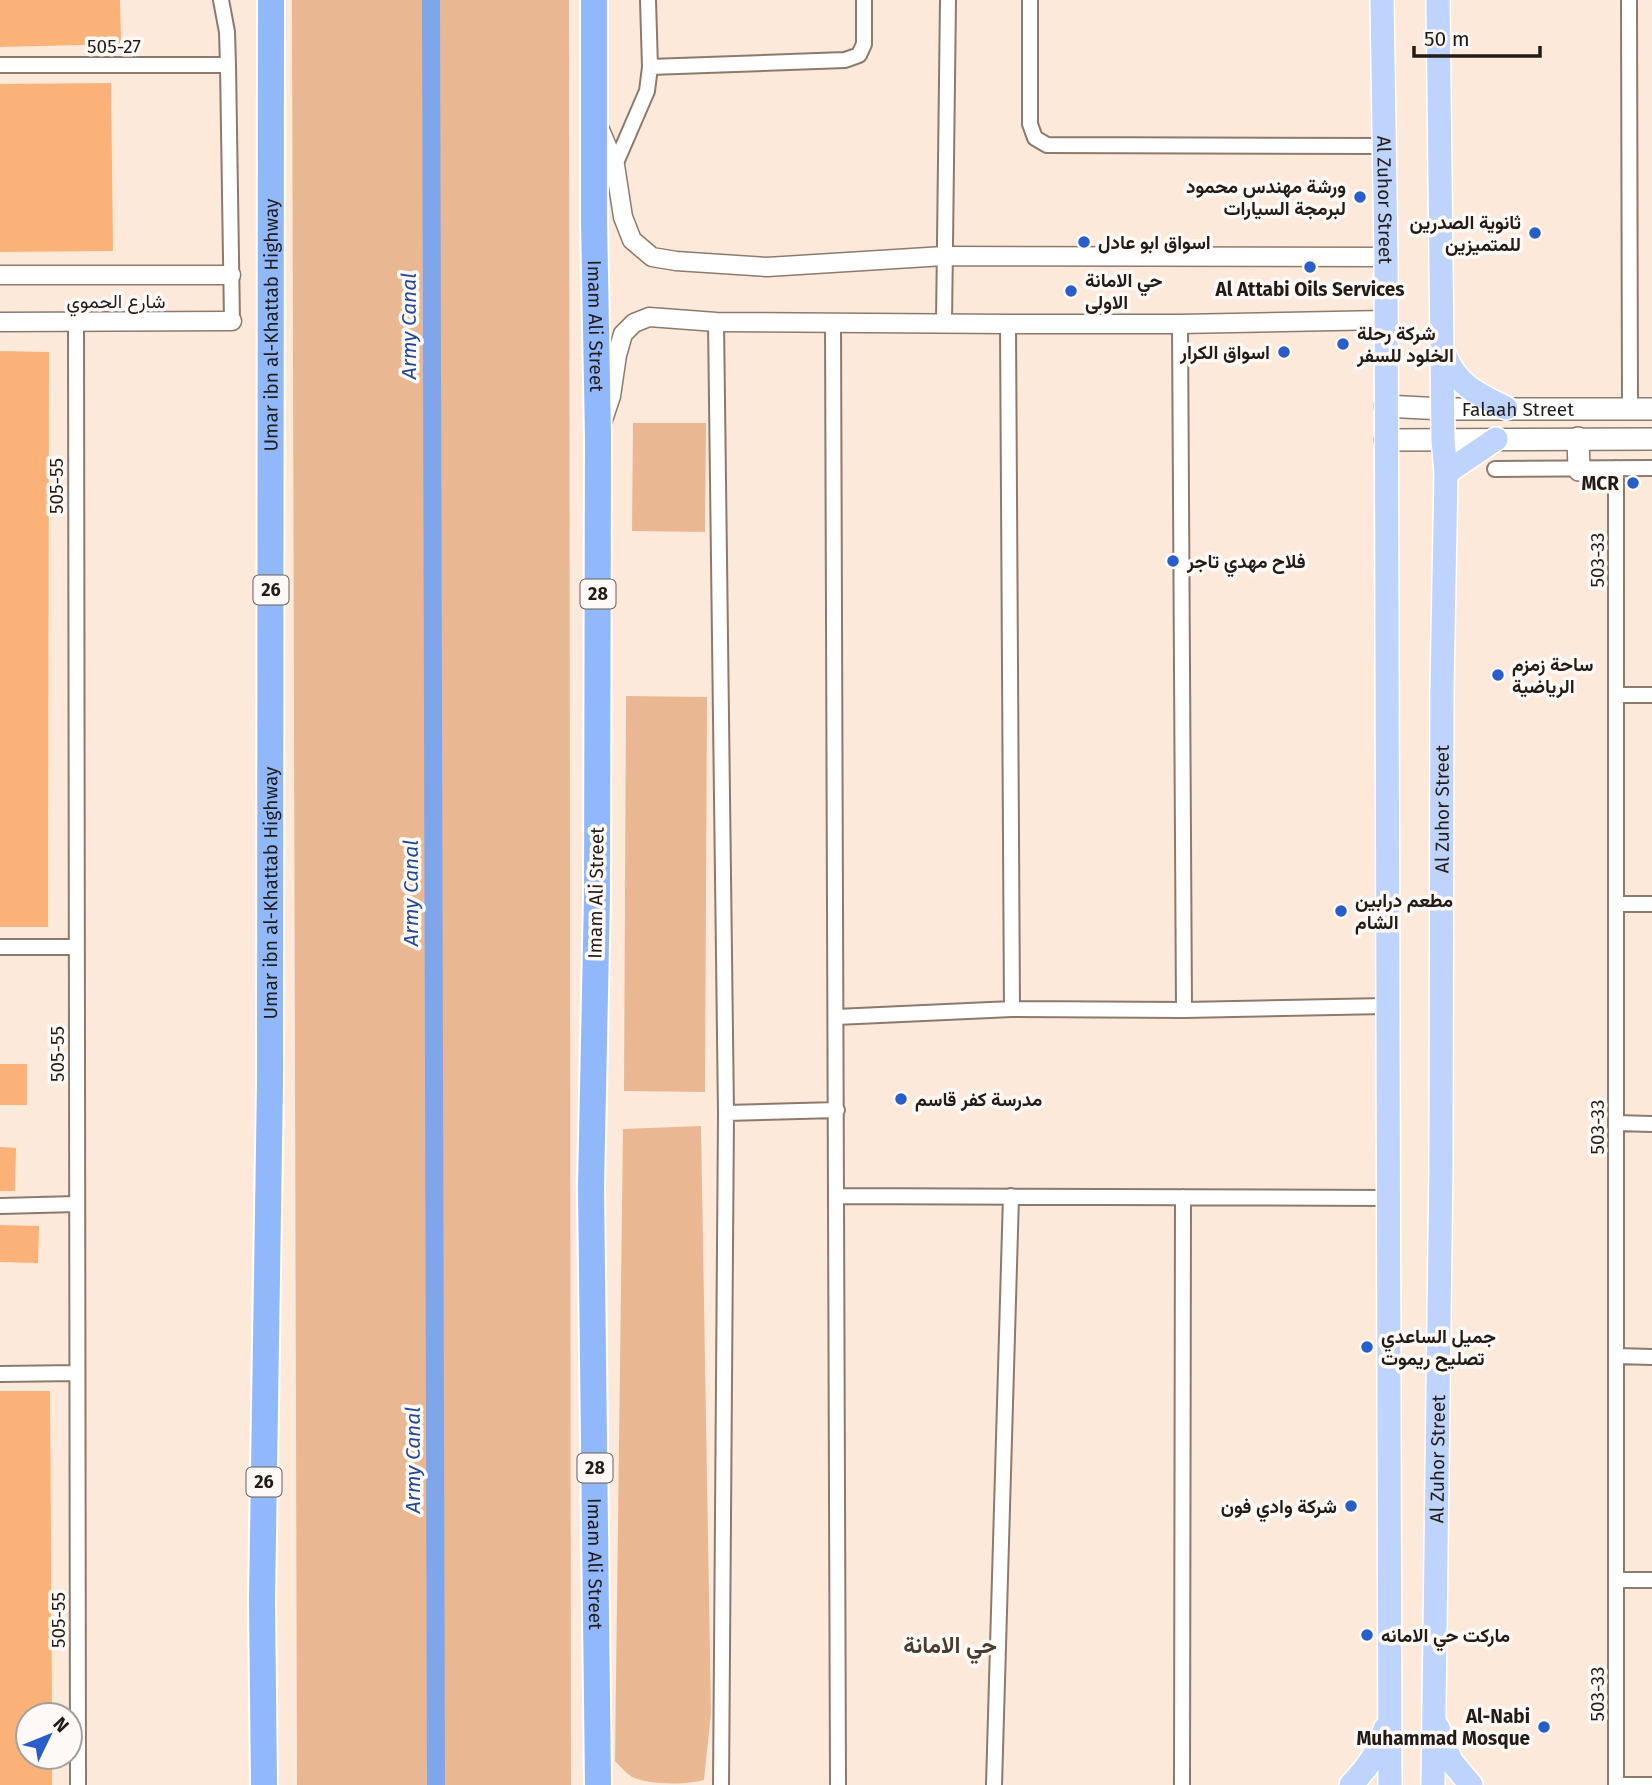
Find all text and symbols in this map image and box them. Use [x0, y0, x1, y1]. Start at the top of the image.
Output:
scale bar [1414, 14, 1540, 58]
text: 50 m [1424, 26, 1470, 52]
street label: 505-27 [87, 35, 141, 58]
street label: Al Zuhor Street [1373, 136, 1398, 264]
place label: ورشة مهندس محمود لبرمجة السيارات [1186, 175, 1346, 221]
marker: ورشة مهندس محمود لبرمجة السيارات [1352, 189, 1368, 205]
street label: Umar ibn al-Khattab Highway [259, 198, 282, 451]
place label: ثانوية الصدرين للمتميزين [1410, 211, 1521, 257]
marker: ثانوية الصدرين للمتميزين [1527, 225, 1543, 241]
place label: اسواق ابو عادل [1098, 231, 1211, 255]
marker: اسواق ابو عادل [1076, 234, 1092, 250]
marker: Al Attabi Oils Services [1302, 259, 1318, 275]
street label: Imam Ali Street [583, 260, 609, 392]
place label: حي الامانة الاولى [1085, 269, 1162, 315]
water label: Army Canal [396, 273, 422, 380]
place label: Al Attabi Oils Services [1215, 278, 1404, 301]
marker: حي الامانة الاولى [1063, 283, 1079, 299]
street label: شارع الحموي [67, 290, 165, 317]
place label: شركة رحلة الخلود للسفر [1356, 322, 1454, 368]
marker: شركة رحلة الخلود للسفر [1335, 336, 1351, 352]
place label: اسواق الكرار [1179, 341, 1270, 365]
marker: اسواق الكرار [1276, 344, 1292, 360]
street label: Falaah Street [1462, 398, 1574, 421]
street label: 505-55 [45, 458, 68, 514]
place label: MCR [1582, 472, 1619, 495]
marker: MCR [1625, 475, 1641, 491]
street label: 503-33 [1586, 533, 1609, 587]
place label: فلاح مهدي تاجر [1186, 550, 1306, 578]
marker: فلاح مهدي تاجر [1165, 553, 1181, 569]
road number: 26 [254, 576, 288, 604]
road number: 28 [580, 580, 616, 608]
place label: ساحة زمزم الرياضية [1512, 653, 1593, 699]
marker: ساحة زمزم الرياضية [1490, 667, 1506, 683]
street label: Al Zuhor Street [1430, 745, 1453, 873]
street label: Umar ibn al-Khattab Highway [259, 766, 282, 1019]
street label: Imam Ali Street [583, 827, 609, 959]
water label: Army Canal [398, 840, 424, 947]
place label: مطعم درابين الشام [1355, 889, 1453, 935]
marker: مطعم درابين الشام [1333, 903, 1349, 919]
street label: 505-55 [46, 1026, 69, 1082]
place label: مدرسة كفر قاسم [915, 1088, 1042, 1112]
marker: مدرسة كفر قاسم [893, 1091, 909, 1107]
street label: 503-33 [1586, 1100, 1609, 1154]
place label: جميل الساعدي تصليح ريموت [1381, 1325, 1496, 1372]
marker: جميل الساعدي تصليح ريموت [1359, 1339, 1375, 1355]
street label: Al Zuhor Street [1425, 1395, 1450, 1523]
water label: Army Canal [400, 1407, 426, 1514]
road number: 28 [578, 1454, 612, 1483]
road number: 26 [246, 1468, 282, 1497]
place label: شركة وادي فون [1221, 1495, 1337, 1523]
street label: Imam Ali Street [583, 1498, 608, 1630]
marker: شركة وادي فون [1343, 1498, 1359, 1514]
street label: 505-55 [47, 1592, 70, 1648]
place label: ماركت حي الامانه [1381, 1624, 1510, 1652]
marker: ماركت حي الامانه [1359, 1627, 1375, 1643]
district label: حي الامانة [903, 1631, 997, 1665]
street label: 503-33 [1586, 1667, 1609, 1721]
north arrow [14, 1701, 84, 1771]
place label: Al-Nabi Muhammad Mosque [1356, 1705, 1530, 1750]
text: N [48, 1712, 74, 1737]
marker: Al-Nabi Muhammad Mosque [1536, 1719, 1552, 1735]

